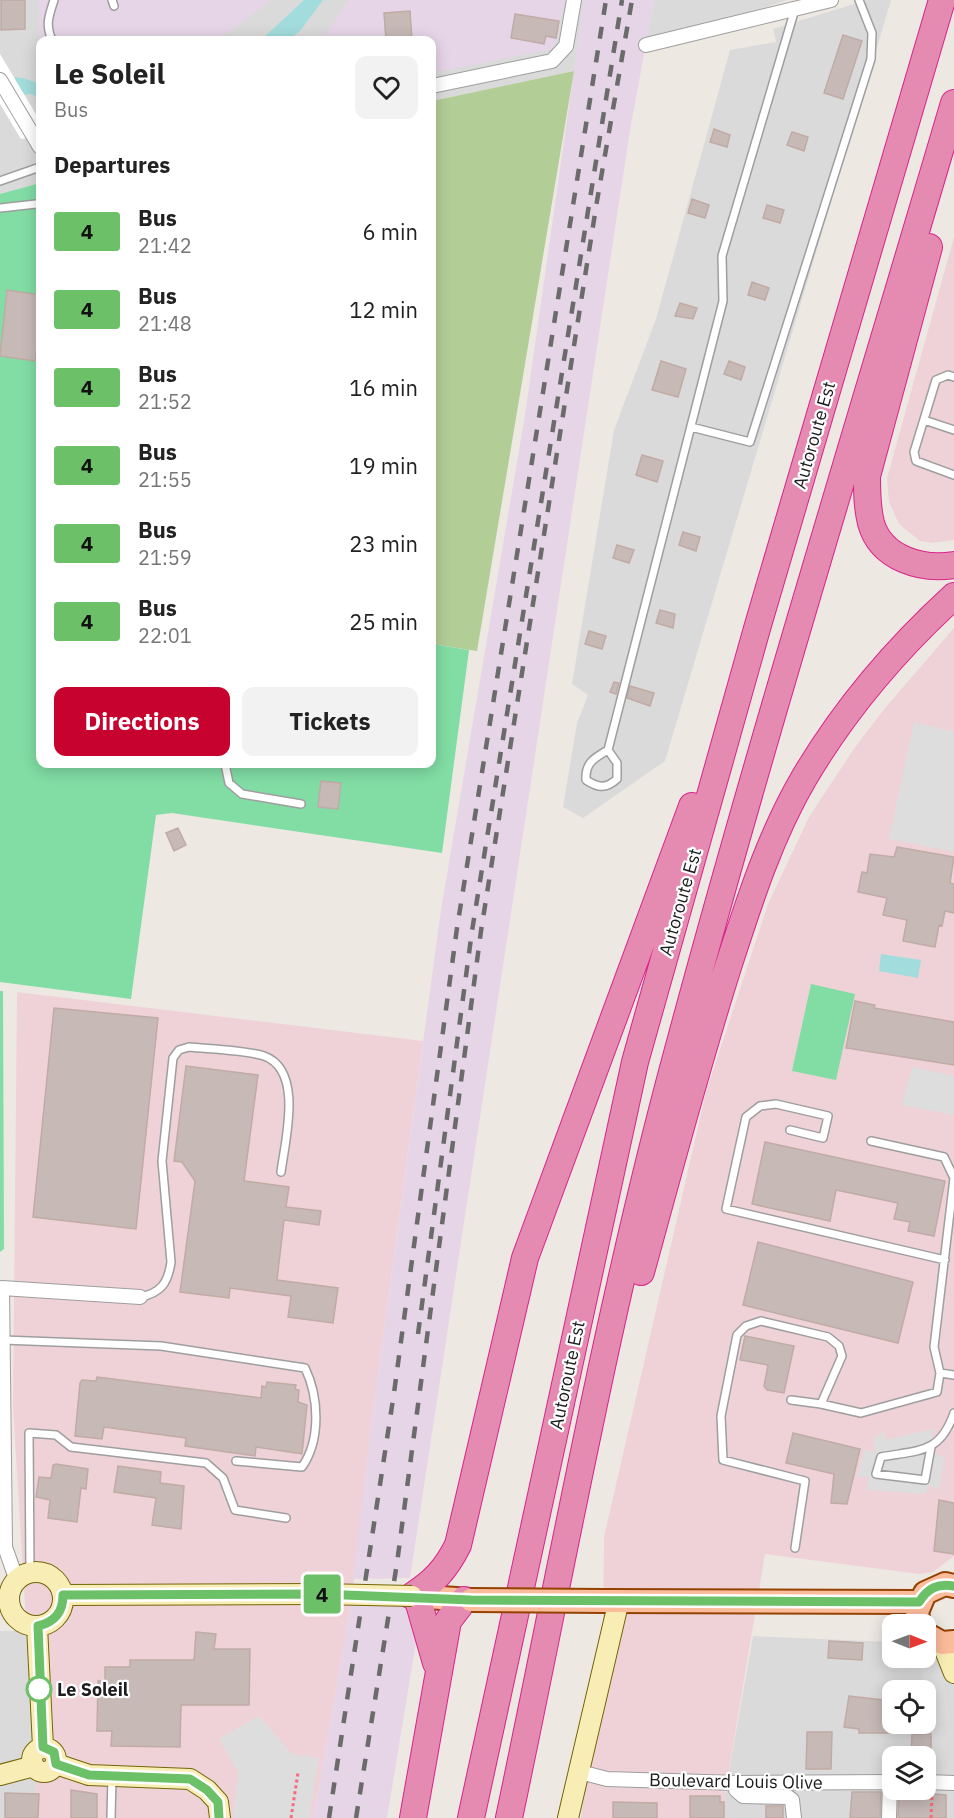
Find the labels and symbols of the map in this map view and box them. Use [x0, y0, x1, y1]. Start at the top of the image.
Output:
street label: Autoroute Est [788, 379, 840, 491]
street label: Autoroute Est [654, 846, 706, 958]
street label: Autoroute Est [544, 1318, 590, 1432]
line badge: 4 [302, 1574, 342, 1614]
north arrow [882, 1614, 936, 1668]
marker: Le Soleil [26, 1676, 52, 1702]
place label: Le Soleil [57, 1678, 129, 1701]
street label: Boulevard Louis Olive [649, 1768, 823, 1794]

